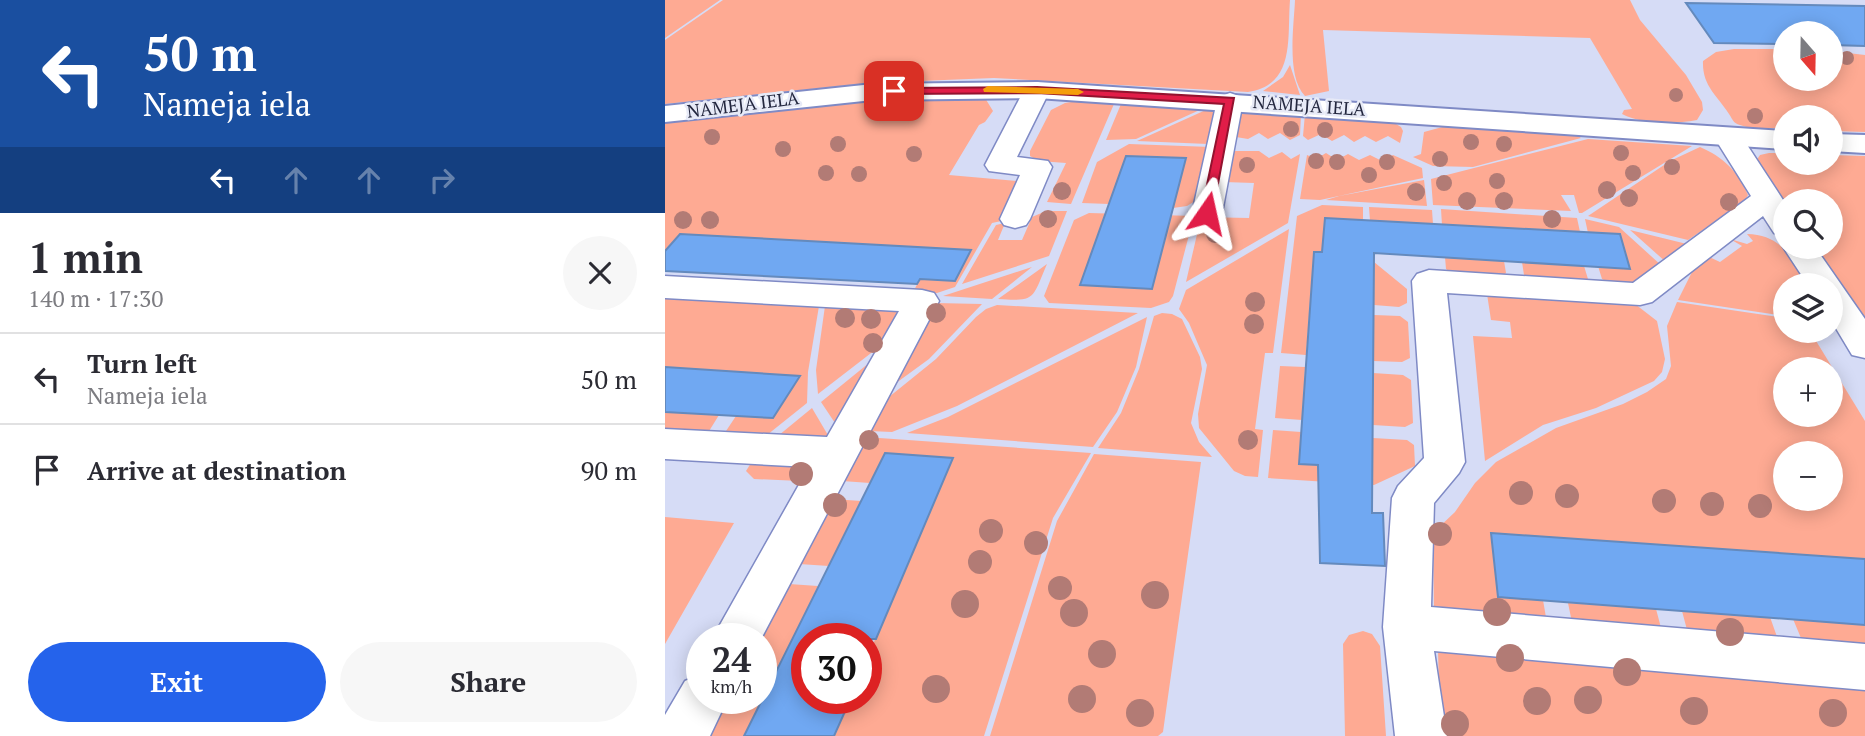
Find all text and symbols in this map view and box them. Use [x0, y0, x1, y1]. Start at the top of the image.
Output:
text: 50 m [143, 20, 257, 85]
north arrow [1773, 21, 1843, 91]
map controls [1773, 21, 1843, 511]
icon: left [28, 28, 119, 119]
pin [864, 61, 924, 121]
icon: arrive [875, 72, 913, 110]
text: Nameja iela [143, 83, 311, 125]
street label: NAMEJA IELA [685, 85, 801, 123]
street label: NAMEJA IELA [1252, 89, 1367, 121]
button: sound [1773, 105, 1843, 175]
icon: left [204, 161, 242, 199]
icon: ahead [277, 161, 315, 199]
icon: ahead [350, 161, 388, 199]
icon: right [423, 161, 461, 199]
position arrow [1170, 176, 1244, 250]
button: search [1773, 189, 1843, 259]
text: 1 min [28, 229, 143, 285]
button: close [563, 236, 637, 310]
button: layers [1773, 273, 1843, 343]
text: 140 m · 17:30 [28, 283, 163, 314]
text: Turn left [87, 346, 197, 380]
button: + [1773, 357, 1843, 427]
icon: left [28, 360, 66, 398]
text: 50 m [581, 362, 637, 396]
text: Nameja iela [87, 380, 208, 411]
button: − [1773, 441, 1843, 511]
icon: arrive [28, 451, 66, 489]
text: Arrive at destination [87, 453, 346, 487]
text: 90 m [581, 453, 637, 487]
speed limit sign: 30 [791, 623, 882, 714]
text: 24 [712, 636, 751, 682]
button: Exit [28, 642, 326, 722]
button: Share [340, 642, 637, 722]
text: km/h [711, 674, 752, 698]

